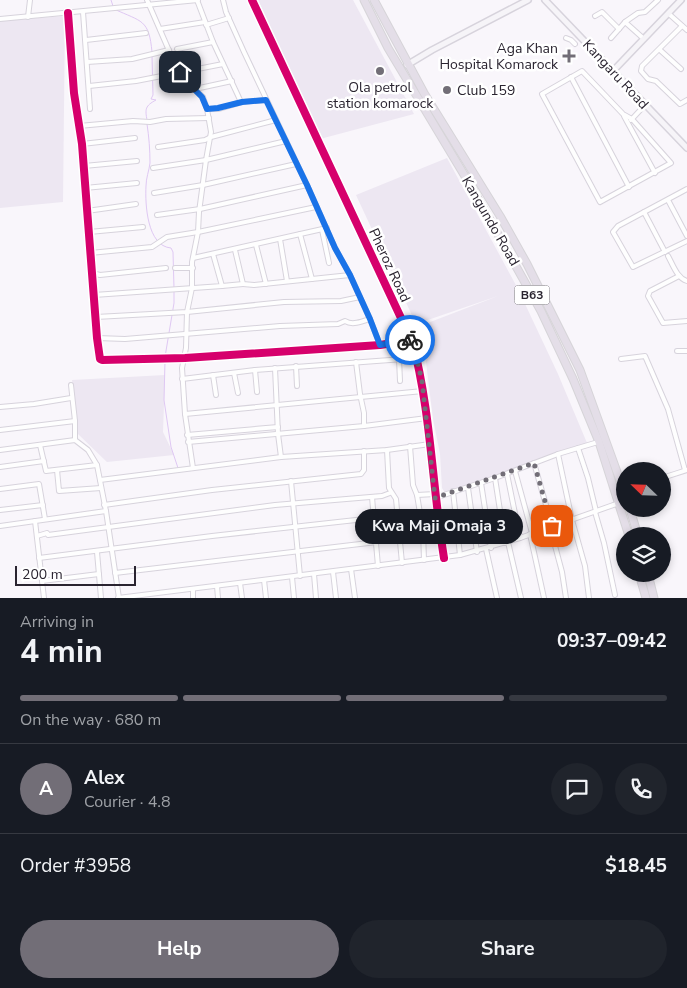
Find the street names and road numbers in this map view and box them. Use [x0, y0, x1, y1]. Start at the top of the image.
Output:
street label: Kangaru Road [578, 35, 653, 113]
street label: Kangundo Road [457, 173, 524, 269]
street label: Pheroz Road [364, 225, 415, 305]
road number: B63 [514, 286, 550, 304]

